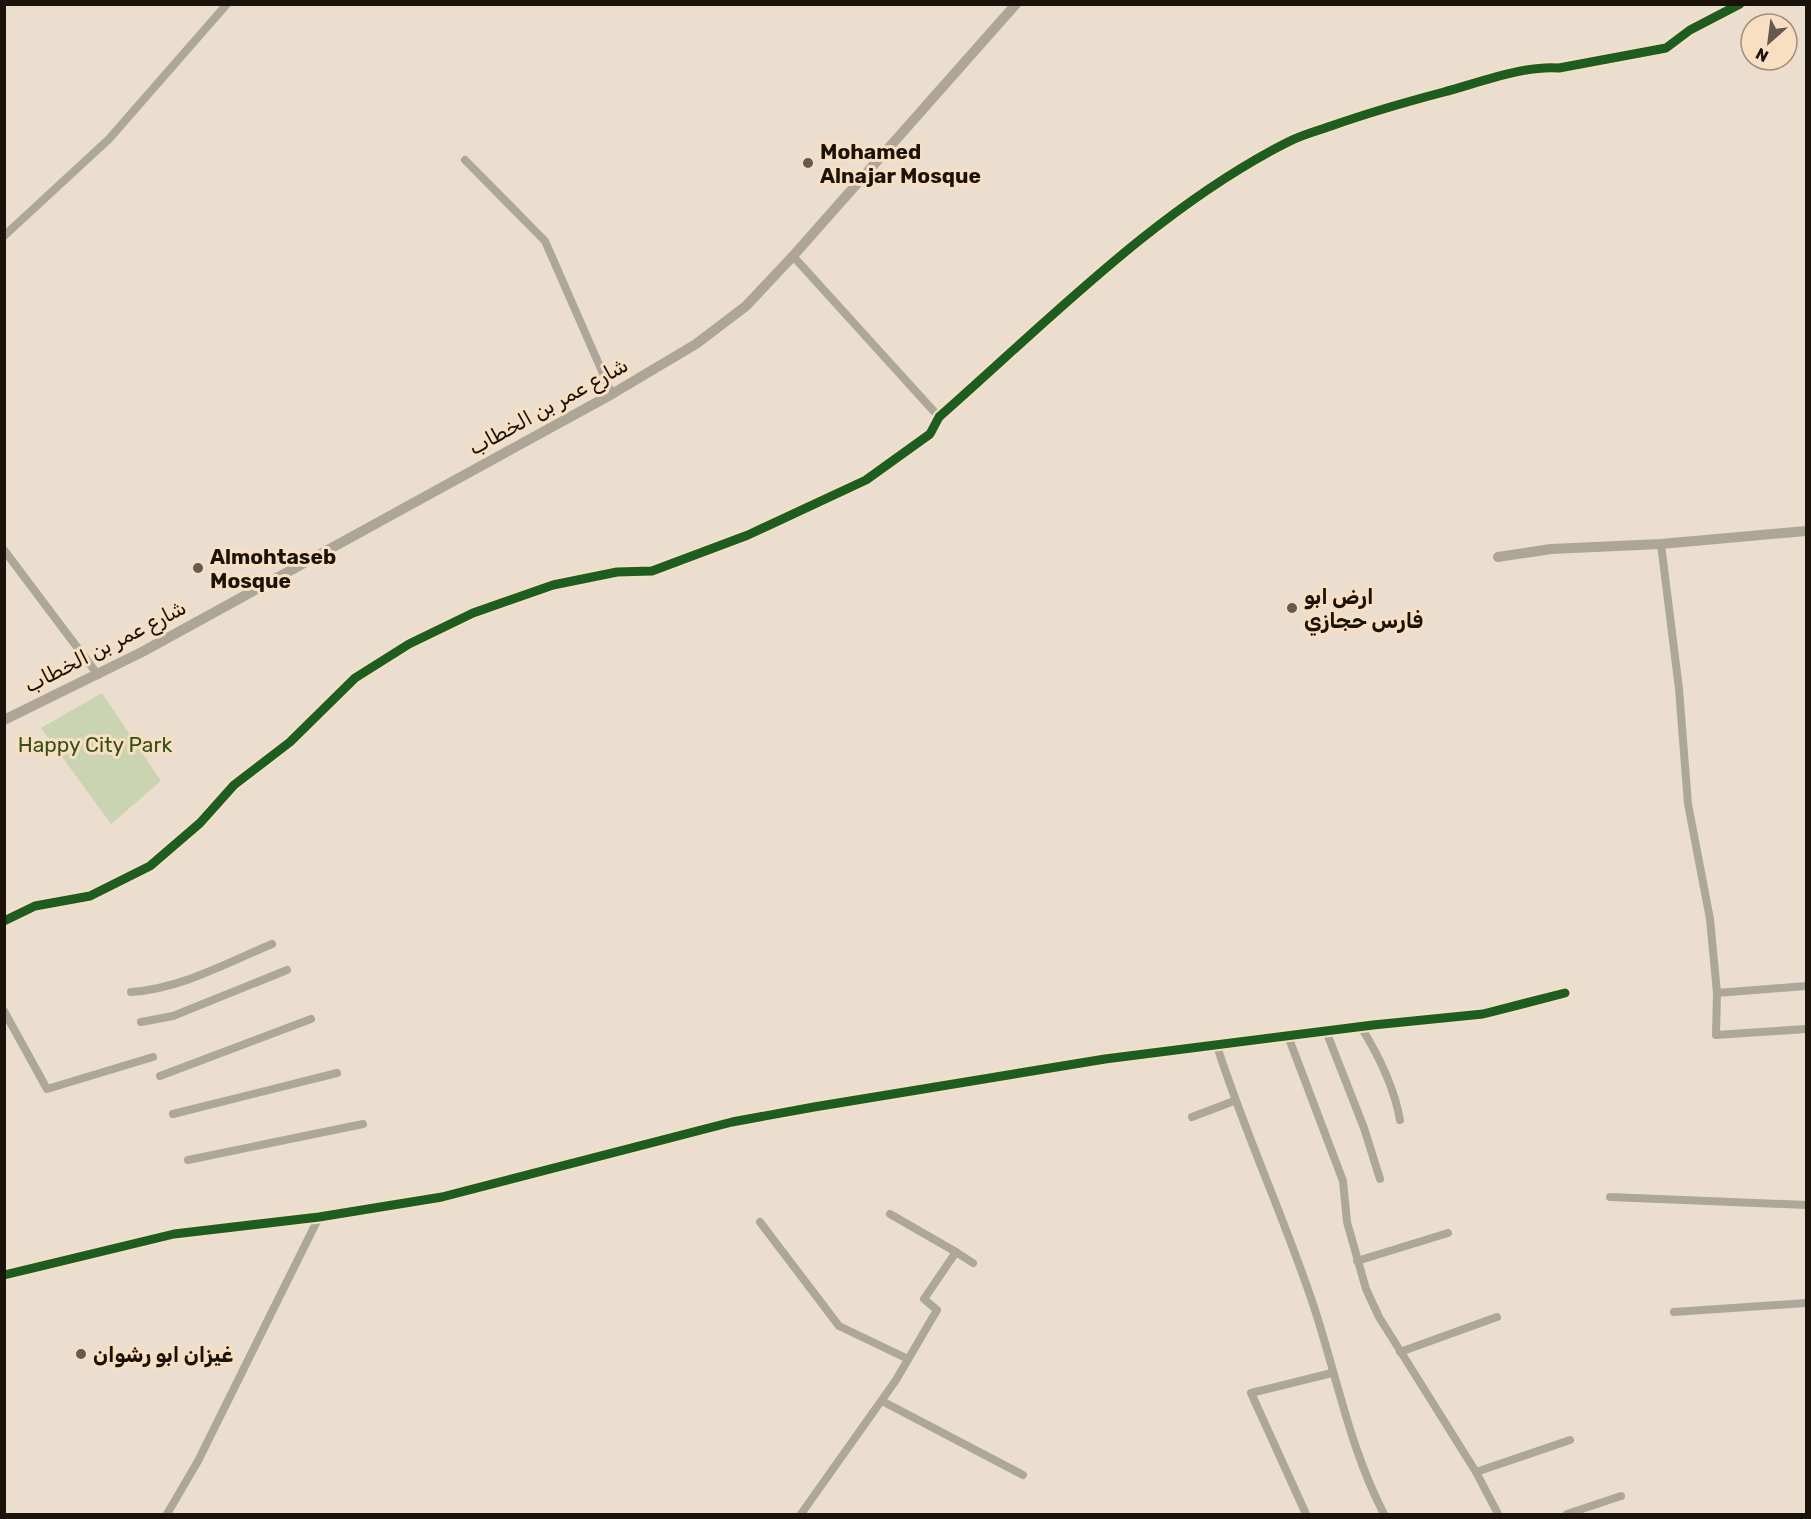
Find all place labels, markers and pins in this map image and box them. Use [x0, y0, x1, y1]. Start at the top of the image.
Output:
place label: Mohamed Alnajar Mosque [820, 139, 981, 188]
marker: Mohamed Alnajar Mosque [801, 156, 815, 170]
place label: Almohtaseb Mosque [210, 544, 336, 593]
marker: Almohtaseb Mosque [191, 561, 205, 575]
place label: ارض ابو فارس حجازي [1304, 584, 1423, 636]
marker: ارض ابو فارس حجازي [1285, 601, 1299, 615]
place label: غيزان ابو رشوان [93, 1342, 233, 1368]
marker: غيزان ابو رشوان [74, 1347, 88, 1361]

